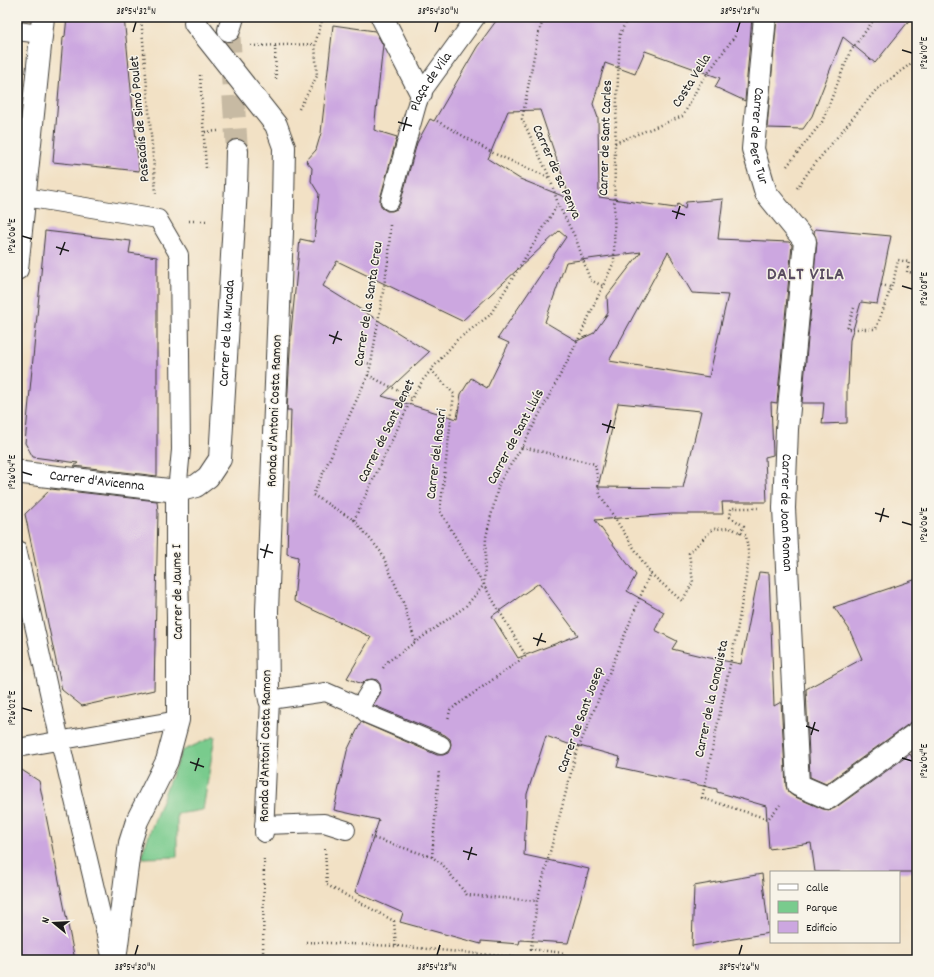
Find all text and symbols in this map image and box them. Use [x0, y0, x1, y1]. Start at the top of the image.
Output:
text: 38°54'32"N [116, 5, 156, 19]
text: 38°54'30"N [418, 5, 458, 19]
text: 38°54'28"N [720, 5, 760, 19]
text: 1°26'10"E [918, 36, 932, 69]
street label: Plaça de Vila [405, 48, 458, 114]
street label: Costa Vella [668, 50, 717, 112]
street label: Passadís de Simó Poulet [125, 55, 155, 183]
street label: Carrer de Sant Carles [594, 80, 618, 196]
street label: Carrer de Pere Tur [743, 87, 773, 188]
street label: Carrer de sa Penya [526, 122, 586, 223]
text: 1°26'06"E [6, 218, 20, 254]
street label: Carrer de la Santa Creu [349, 240, 389, 368]
district label: DALT VILA [767, 263, 845, 288]
text: 1°26'08"E [918, 271, 932, 306]
street label: Carrer de la Murada [214, 279, 241, 387]
street label: Ronda d'Antoni Costa Ramon [262, 334, 288, 488]
street label: Carrer de Sant Benet [353, 376, 421, 486]
street label: Carrer de Sant Lluís [482, 386, 550, 488]
street label: Carrer del Rosari [422, 407, 453, 500]
text: 1°26'04"E [6, 454, 20, 489]
street label: Carrer de Joan Roman [774, 454, 797, 572]
street label: Carrer d'Avicenna [48, 466, 146, 497]
text: 1°26'06"E [918, 507, 932, 543]
street label: Carrer de Jaume I [167, 543, 189, 640]
street label: Carrer de la Conquista [690, 638, 734, 760]
street label: Carrer de Sant Josep [552, 664, 610, 776]
street label: Ronda d'Antoni Costa Ramon [255, 670, 277, 822]
text: 1°26'02"E [6, 690, 20, 725]
text: 1°26'04"E [918, 743, 932, 778]
legend [770, 871, 900, 943]
text: Calle [806, 880, 829, 897]
text: Parque [806, 900, 837, 917]
north arrow [34, 903, 74, 943]
text: N [38, 915, 55, 926]
text: Edificio [806, 920, 837, 937]
text: 38°54'30"N [115, 961, 155, 975]
text: 38°54'28"N [417, 961, 457, 975]
text: 38°54'26"N [719, 961, 759, 975]

